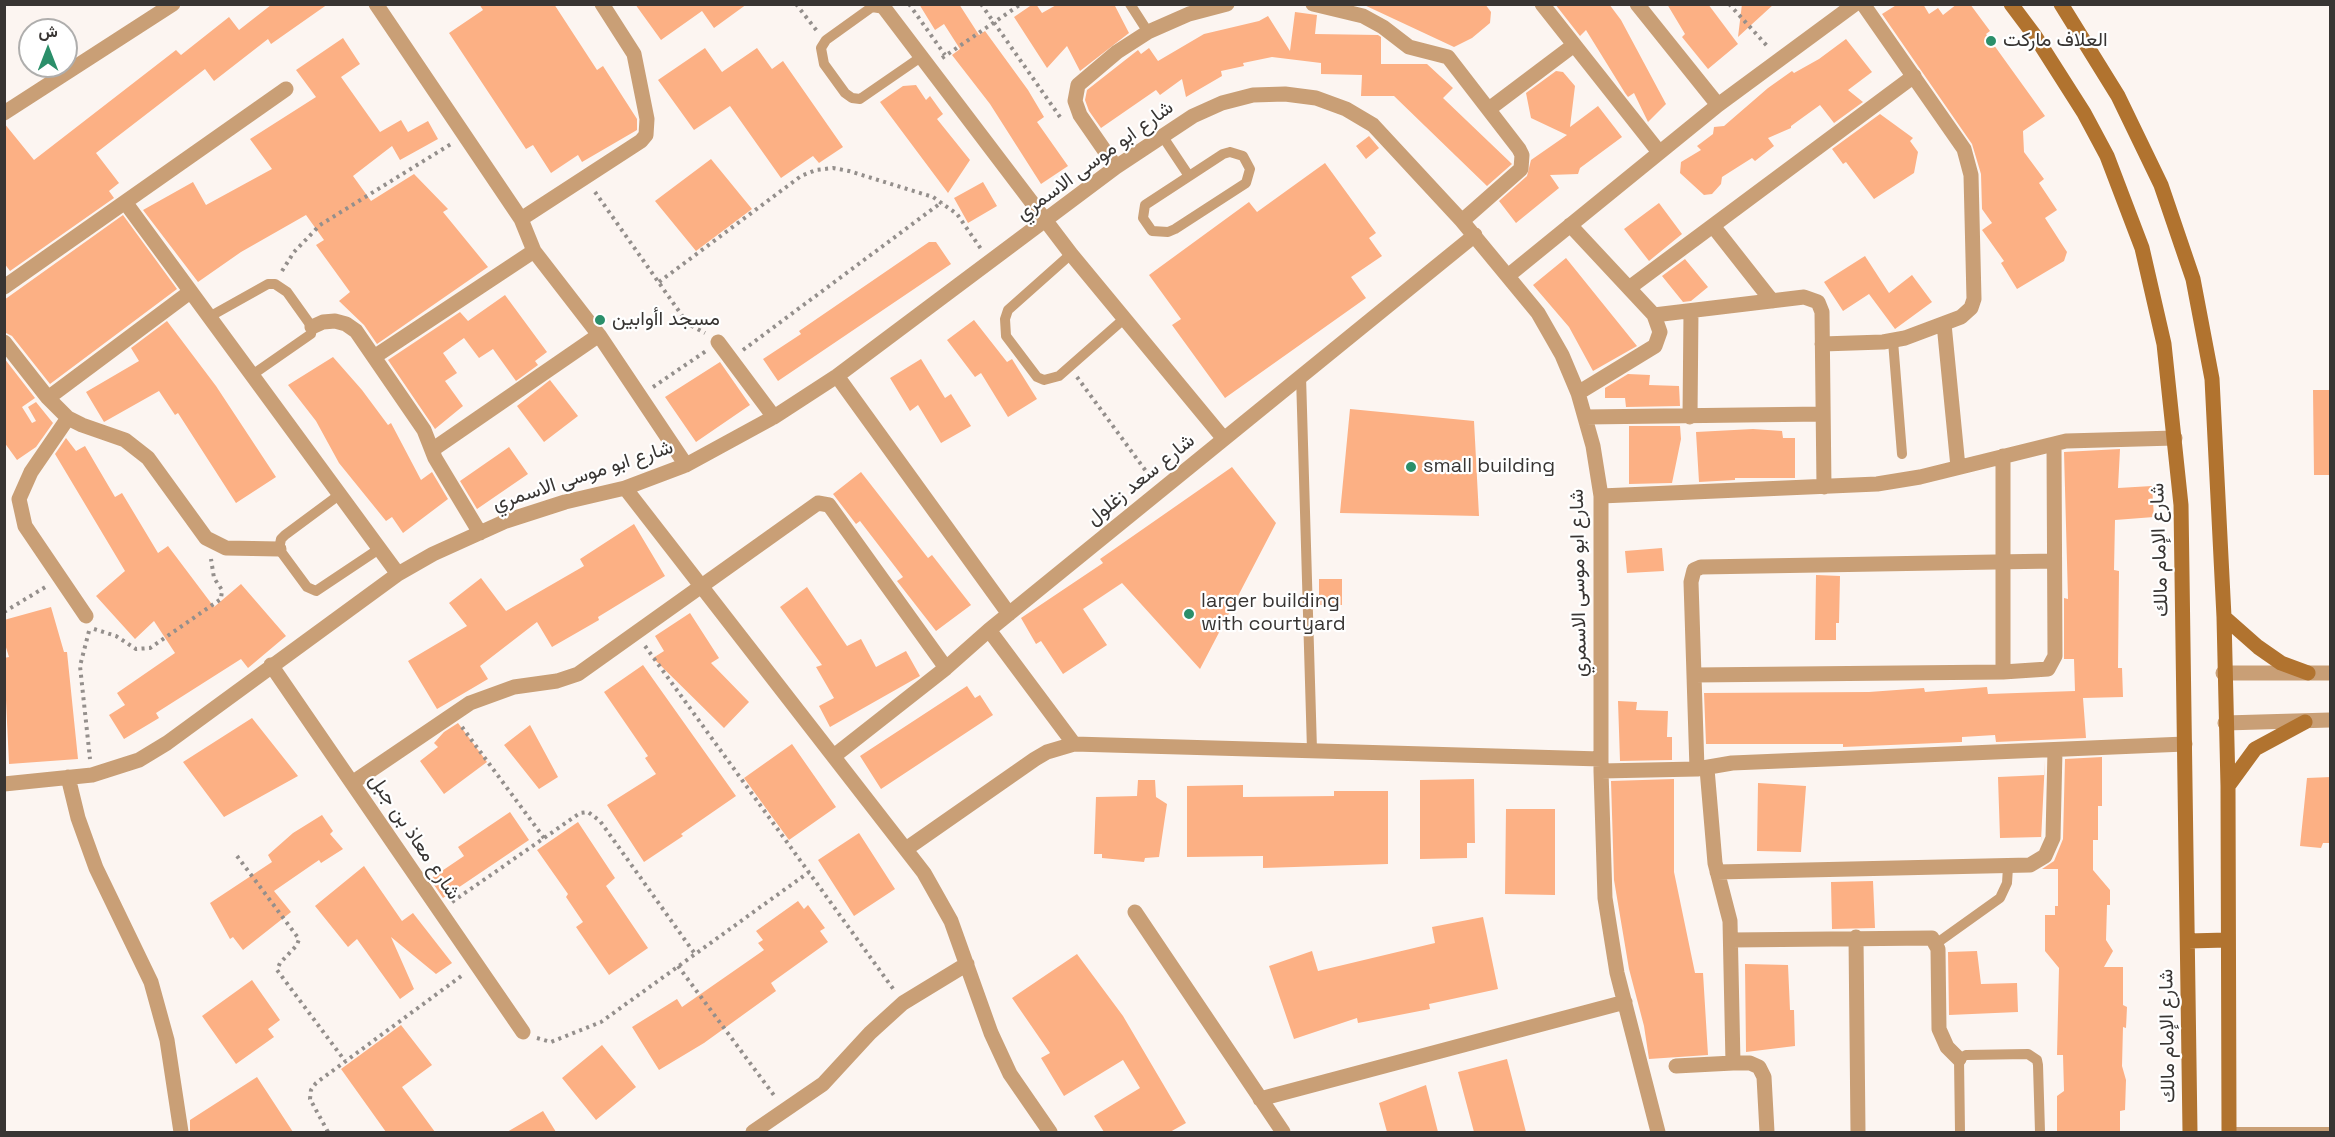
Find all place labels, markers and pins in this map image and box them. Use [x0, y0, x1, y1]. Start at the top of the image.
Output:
place label: العلاف ماركت [2003, 29, 2108, 53]
marker: العلاف ماركت [1984, 34, 1998, 48]
place label: مسجد اأوابين [612, 308, 720, 332]
marker: مسجد اأوابين [593, 313, 607, 327]
place label: small building [1423, 455, 1555, 479]
marker: small building [1404, 460, 1418, 474]
place label: larger building with courtyard [1201, 590, 1346, 637]
marker: larger building with courtyard [1182, 607, 1196, 621]

